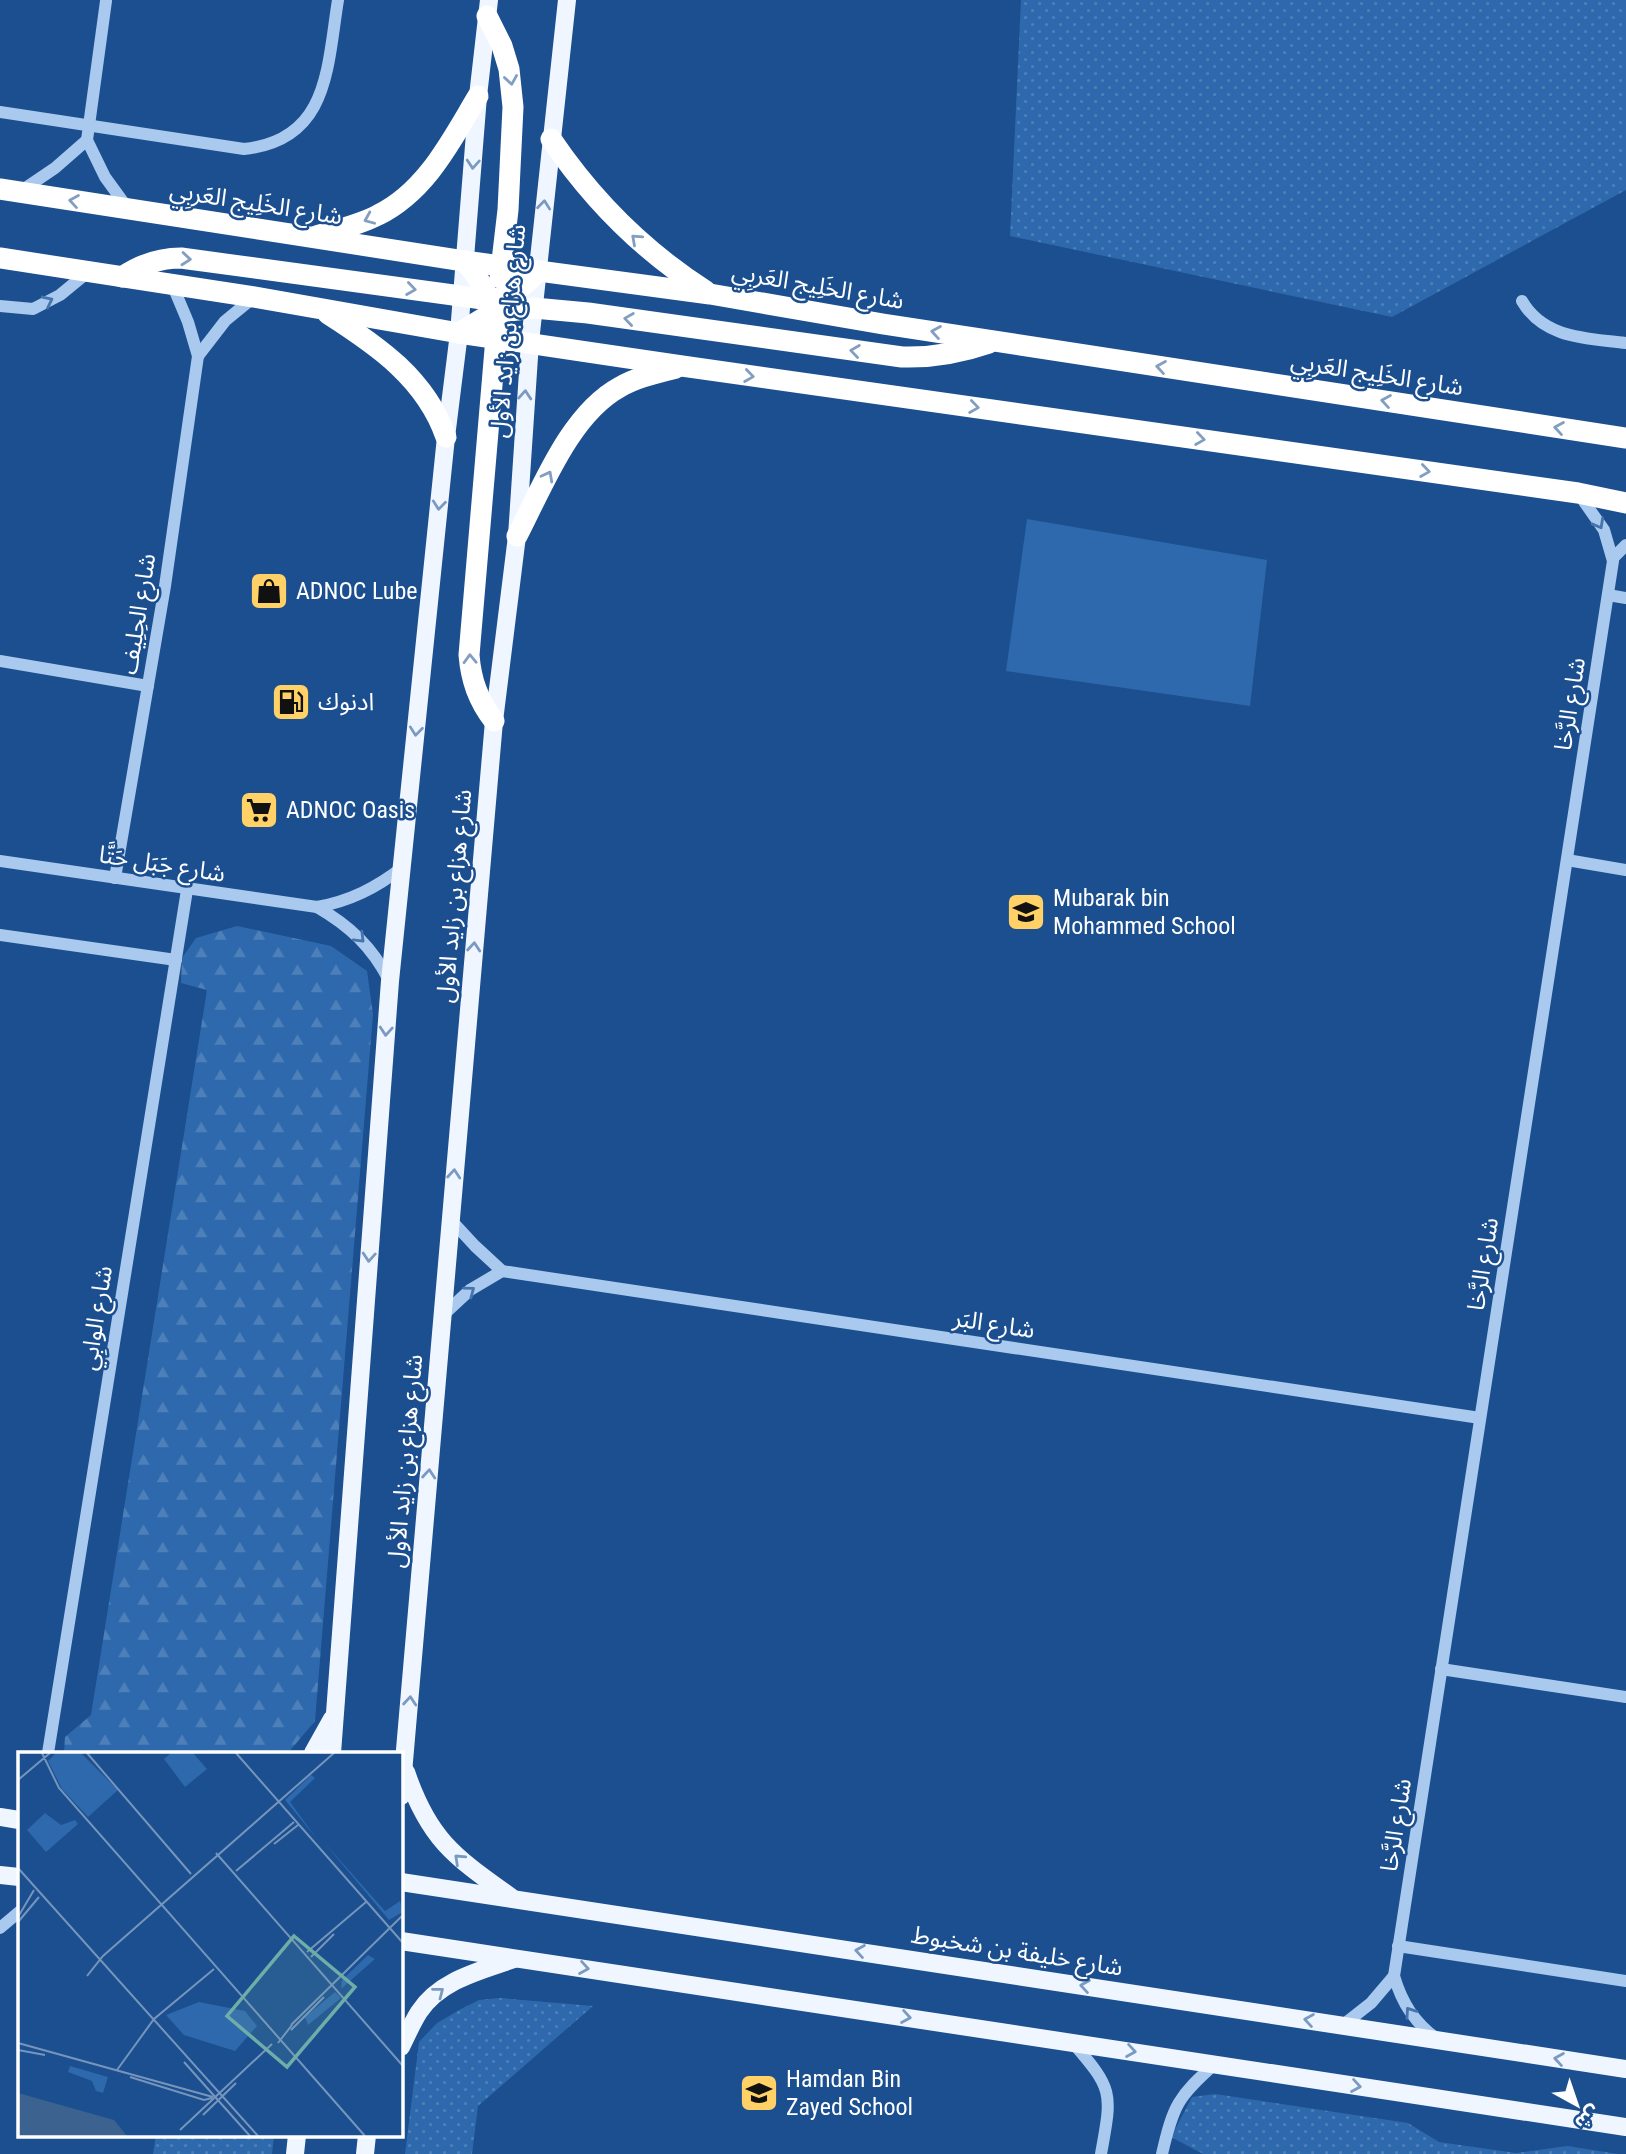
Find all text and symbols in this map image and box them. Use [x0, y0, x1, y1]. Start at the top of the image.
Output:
one-way arrow [503, 74, 518, 85]
one-way arrow [466, 159, 481, 170]
street label: شارع الخَلِيج العَربِي [167, 176, 344, 235]
one-way arrow [68, 194, 80, 209]
one-way arrow [537, 199, 552, 211]
one-way arrow [364, 211, 377, 225]
street label: شارع هزاع بن زايد الأول [485, 223, 534, 439]
one-way arrow [631, 235, 644, 247]
one-way arrow [180, 251, 191, 266]
street label: شارع الخَلِيج العَربِي [729, 257, 906, 319]
one-way arrow [405, 282, 417, 297]
one-way arrow [41, 296, 53, 310]
one-way arrow [624, 312, 635, 327]
one-way arrow [930, 325, 942, 340]
one-way arrow [849, 343, 861, 358]
street label: شارع الخَلِيج العَربِي [1288, 347, 1465, 406]
one-way arrow [1155, 360, 1167, 375]
one-way arrow [743, 368, 755, 383]
one-way arrow [518, 389, 533, 400]
one-way arrow [1380, 394, 1391, 409]
one-way arrow [969, 400, 980, 415]
one-way arrow [1553, 421, 1564, 436]
one-way arrow [1194, 432, 1206, 447]
one-way arrow [1419, 464, 1431, 479]
one-way arrow [540, 471, 554, 483]
one-way arrow [432, 500, 447, 511]
one-way arrow [1591, 516, 1604, 529]
street label: شارع الحِلِيف [115, 552, 164, 677]
shop icon: ADNOC Lube [248, 570, 290, 612]
place label: ADNOC Lube [296, 577, 418, 605]
one-way arrow [462, 653, 477, 664]
street label: شارع الرَّخا [1549, 655, 1594, 753]
fuel station icon: ادنوك [270, 681, 312, 723]
place label: ادنوك [318, 688, 374, 716]
one-way arrow [409, 725, 424, 737]
street label: شارع هزاع بن زايد الأول [431, 788, 480, 1004]
supermarket icon: ADNOC Oasis [238, 789, 280, 831]
place label: ADNOC Oasis [286, 796, 415, 824]
street label: شارع جَبَل حَتَّا [96, 839, 228, 891]
place label: Mubarak bin Mohammed School [1053, 884, 1236, 940]
school or university icon: Mubarak bin Mohammed School [1005, 891, 1047, 933]
one-way arrow [351, 930, 364, 943]
one-way arrow [466, 942, 481, 953]
one-way arrow [379, 1025, 394, 1036]
one-way arrow [446, 1168, 461, 1179]
street label: شارع الرَّخا [1462, 1215, 1507, 1313]
one-way arrow [362, 1252, 377, 1263]
street label: شارع الوابِي [74, 1264, 123, 1373]
one-way arrow [462, 1286, 475, 1299]
street label: شارع البَر [950, 1304, 1037, 1347]
street label: شارع هزاع بن زايد الأول [382, 1353, 431, 1569]
one-way arrow [421, 1468, 436, 1479]
one-way arrow [402, 1695, 417, 1706]
inset map [18, 1752, 402, 2136]
street label: شارع الرَّخا [1375, 1776, 1420, 1874]
one-way arrow [455, 1854, 468, 1867]
street label: شارع خليفة بن شخبوط [909, 1920, 1125, 1985]
one-way arrow [854, 1944, 866, 1959]
one-way arrow [578, 1961, 590, 1976]
one-way arrow [1079, 1978, 1091, 1993]
one-way arrow [432, 1987, 444, 2000]
one-way arrow [1406, 2007, 1419, 2020]
one-way arrow [900, 2009, 912, 2024]
one-way arrow [1304, 2013, 1315, 2028]
one-way arrow [1125, 2044, 1137, 2059]
one-way arrow [1553, 2051, 1564, 2066]
place label: Hamdan Bin Zayed School [786, 2065, 913, 2121]
north arrow [1542, 2070, 1612, 2140]
school or university icon: Hamdan Bin Zayed School [738, 2072, 780, 2114]
one-way arrow [1350, 2078, 1362, 2093]
text: ش [1570, 2100, 1605, 2135]

